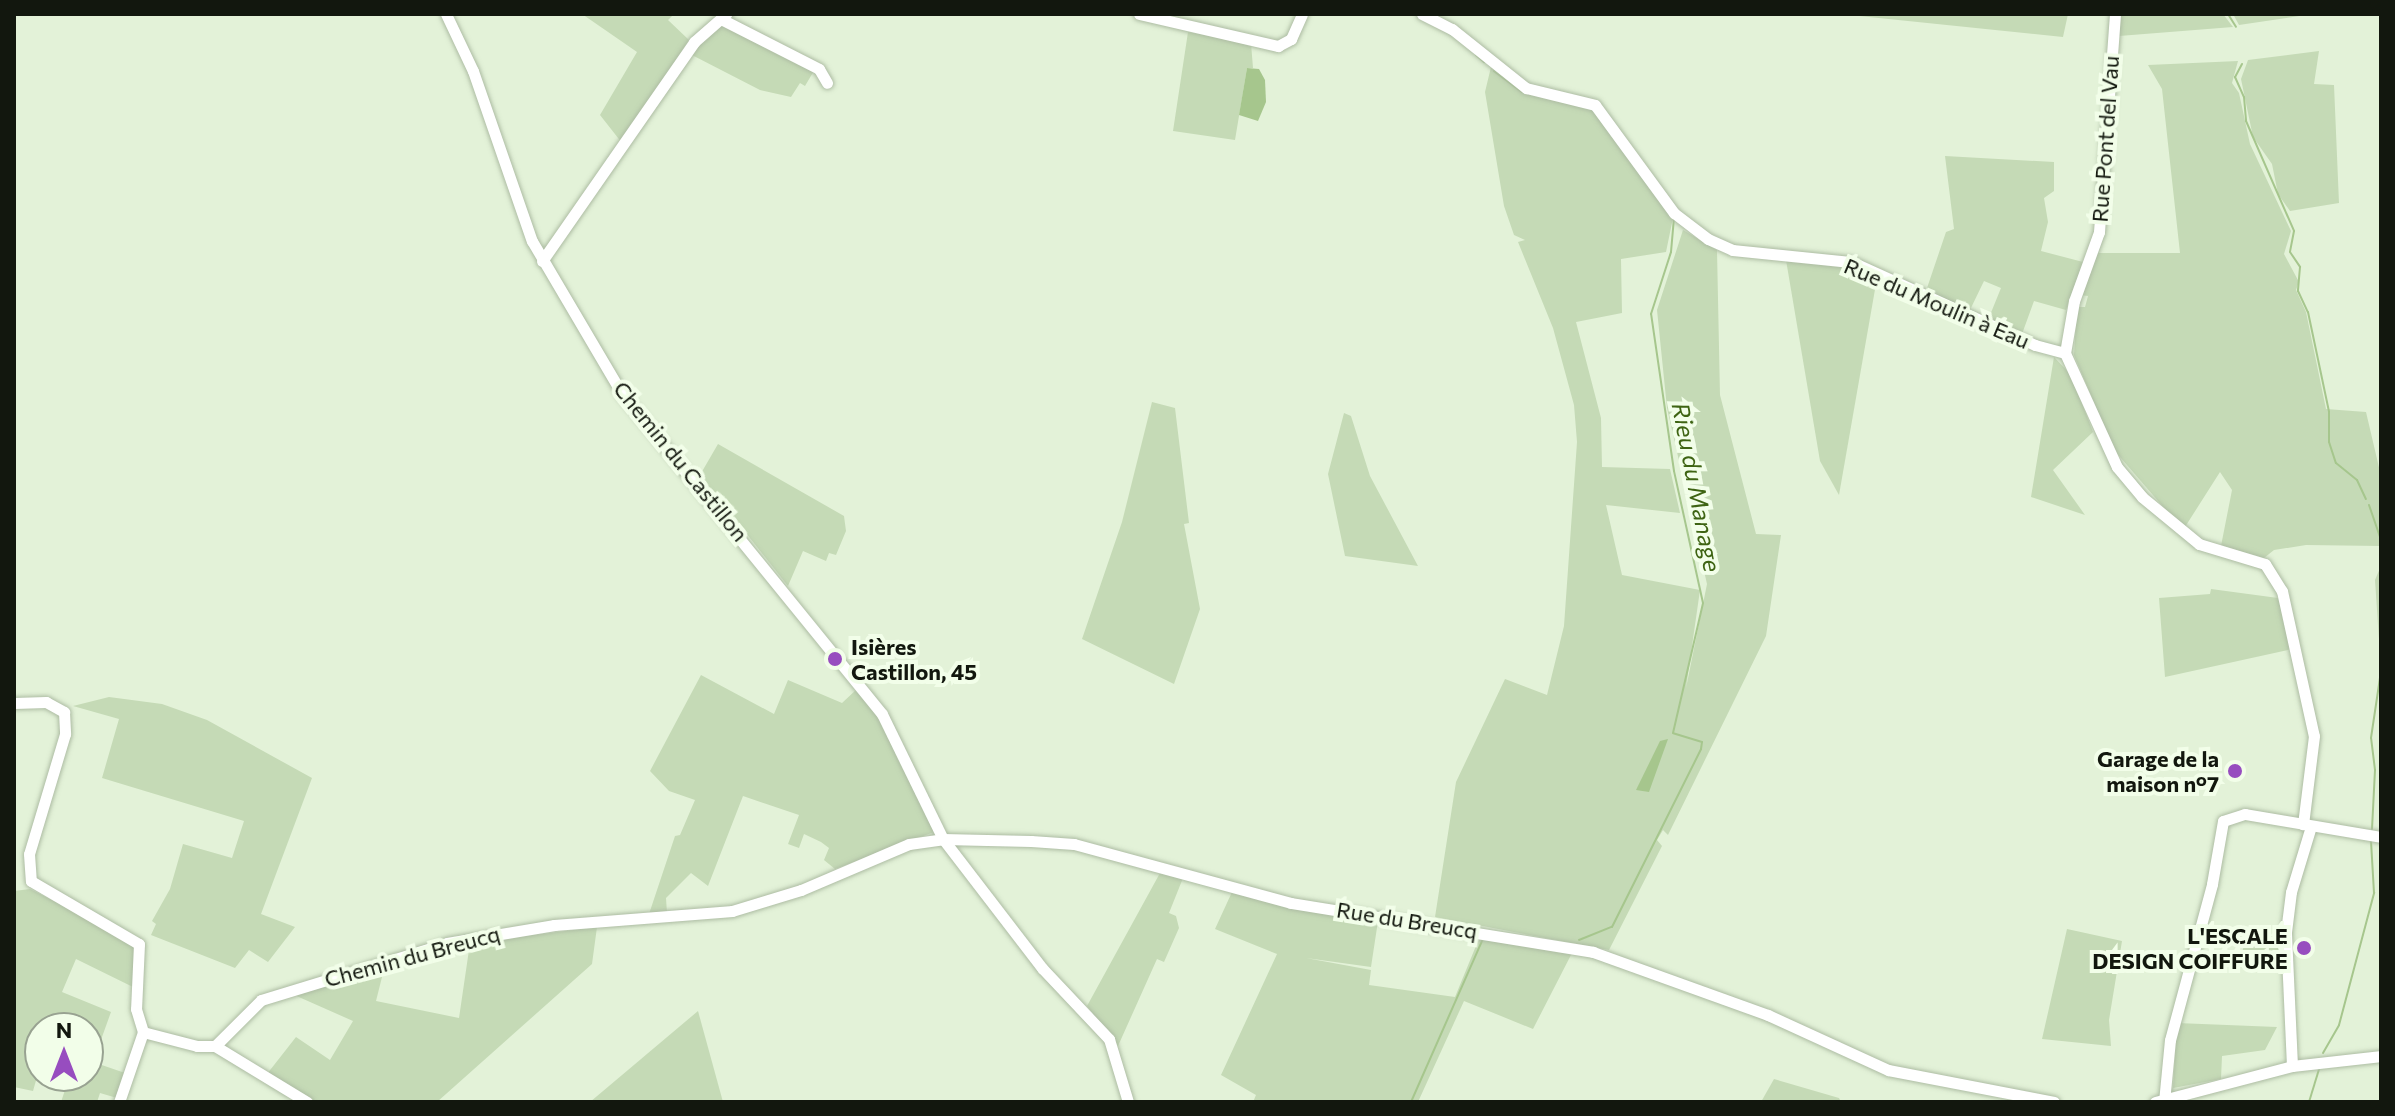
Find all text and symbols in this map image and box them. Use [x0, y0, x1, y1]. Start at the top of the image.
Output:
street label: Rue Pont del Vau [2086, 55, 2124, 223]
street label: Rue du Moulin à Eau [1840, 252, 2034, 354]
street label: Chemin du Castillon [608, 376, 754, 546]
water label: Rieu du Manage [1666, 400, 1728, 574]
place label: Isières Castillon, 45 [851, 633, 977, 684]
marker: Isières Castillon, 45 [826, 650, 844, 668]
place label: Garage de la maison n°7 [2097, 745, 2219, 796]
marker: Garage de la maison n°7 [2226, 762, 2244, 780]
street label: Rue du Breucq [1335, 896, 1479, 944]
street label: Chemin du Breucq [321, 920, 503, 992]
place label: L'ESCALE DESIGN COIFFURE [2092, 922, 2288, 974]
marker: L'ESCALE DESIGN COIFFURE [2295, 939, 2313, 957]
north arrow [24, 1012, 104, 1092]
text: N [56, 1016, 72, 1043]

